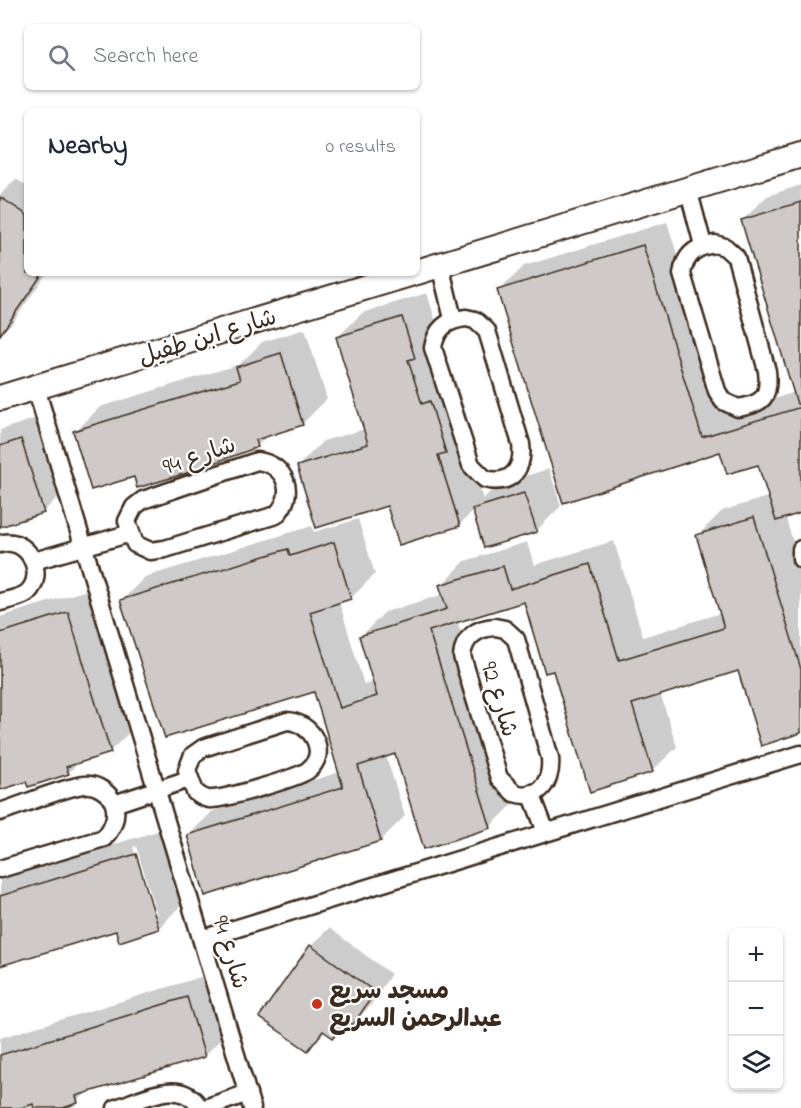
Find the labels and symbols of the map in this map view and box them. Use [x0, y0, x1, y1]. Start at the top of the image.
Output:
street label: شارع ابن طفيل [134, 301, 281, 376]
street label: شارع 94 [159, 429, 241, 486]
street label: شارع 92 [470, 658, 526, 742]
street label: شارع 94 [201, 912, 256, 994]
place label: مسجد سريع عبدالرحمن السريع [329, 975, 502, 1038]
marker: مسجد سريع عبدالرحمن السريع [310, 997, 324, 1011]

